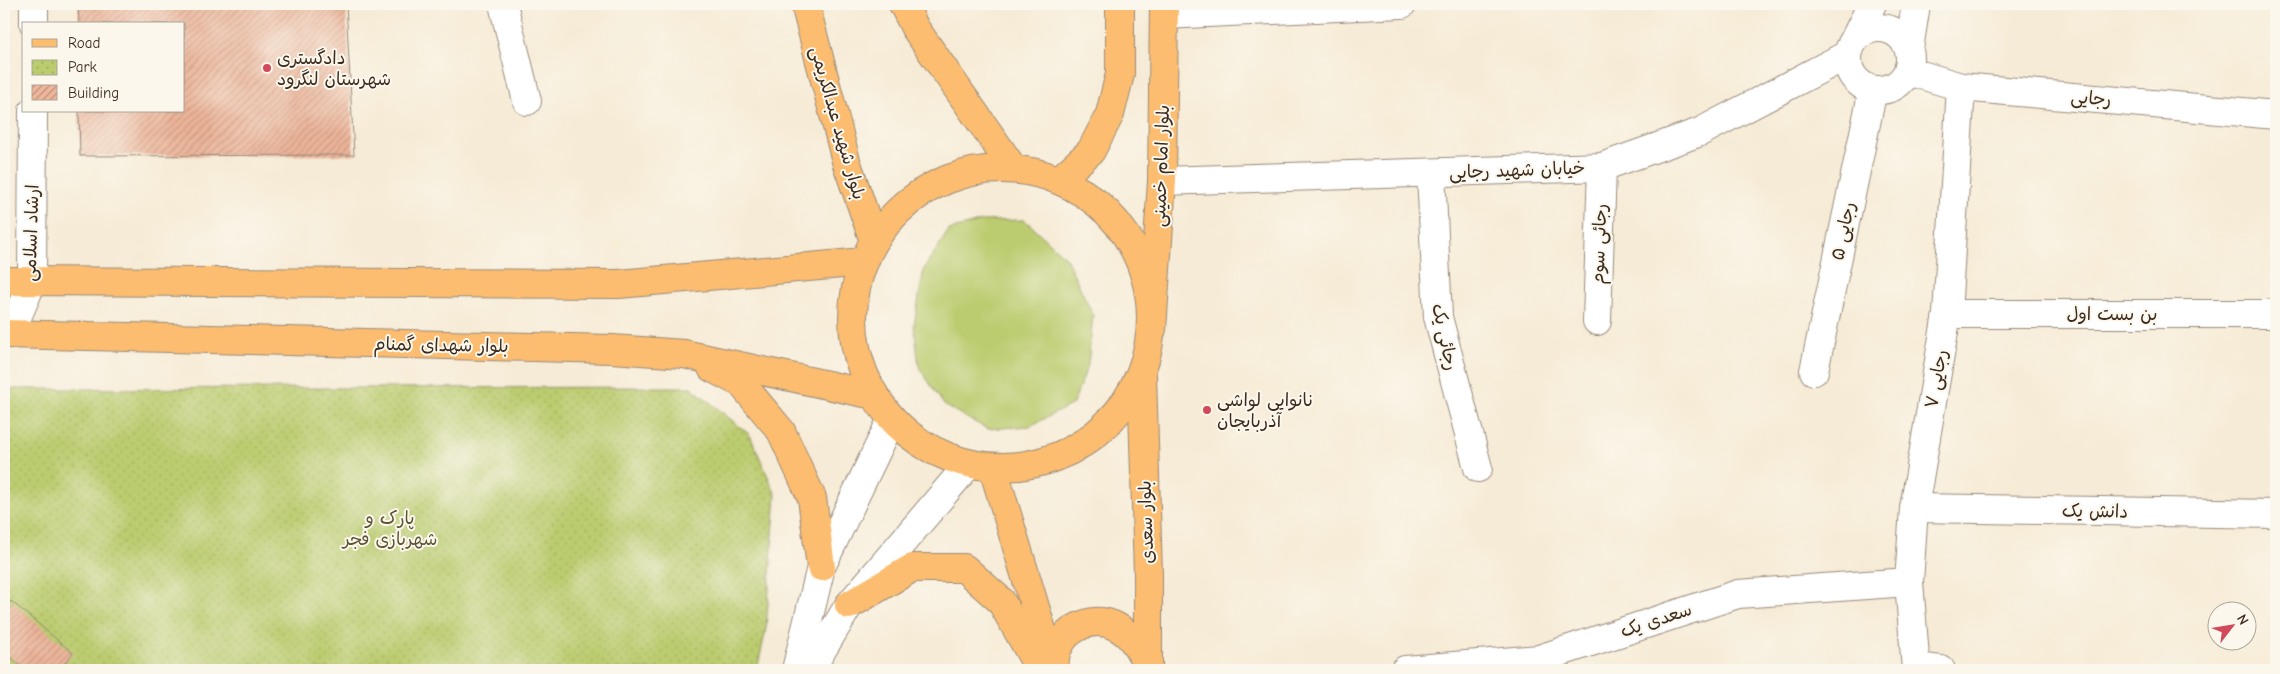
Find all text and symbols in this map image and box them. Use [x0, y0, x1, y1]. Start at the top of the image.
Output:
legend [22, 22, 185, 112]
text: Road [68, 34, 100, 52]
street label: بلوار شهید عبدالکریمی [806, 44, 869, 202]
place label: دادگستری شهرستان لنگرود [277, 48, 391, 90]
text: Park [68, 58, 97, 76]
marker: دادگستری شهرستان لنگرود [261, 62, 273, 74]
text: Building [68, 84, 119, 102]
street label: رجایی [2070, 86, 2112, 111]
street label: بلوار امام خمینی [1149, 105, 1177, 228]
street label: خیابان شهید رجایی [1449, 158, 1585, 183]
street label: ارشاد اسلامی [19, 184, 44, 282]
street label: رجایی ۵ [1827, 200, 1860, 262]
street label: رجائی سوم [1588, 203, 1614, 285]
street label: رجائی یک [1427, 302, 1462, 372]
street label: بن بست اول [2066, 304, 2158, 325]
street label: بلوار شهدای گمنام [373, 334, 509, 360]
street label: رجایی ۷ [1921, 348, 1952, 410]
place label: نانوایی لواشی آذربایجان [1217, 390, 1314, 432]
marker: نانوایی لواشی آذربایجان [1201, 404, 1213, 416]
street label: بلوار سعدی [1135, 480, 1158, 564]
street label: دانش یک [2062, 500, 2128, 523]
park label: پارک و شهربازی فجر [341, 508, 437, 550]
street label: سعدی یک [1618, 599, 1695, 642]
north arrow [2208, 602, 2258, 652]
text: N [2233, 611, 2252, 628]

